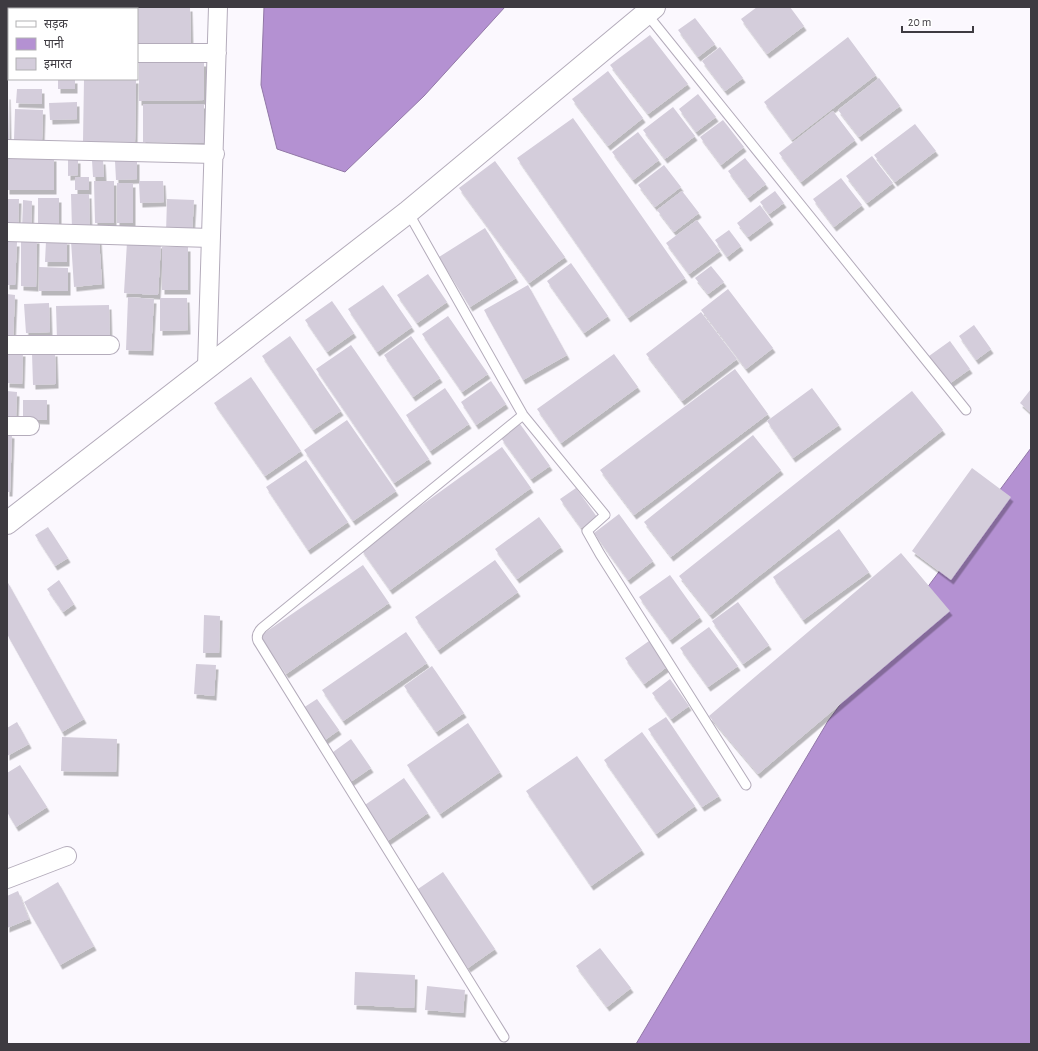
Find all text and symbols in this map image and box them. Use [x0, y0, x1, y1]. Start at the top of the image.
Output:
legend [8, 8, 138, 80]
scale bar [902, 8, 973, 34]
text: 20 m [908, 16, 931, 28]
text: सड़क [44, 18, 69, 31]
text: पानी [44, 36, 65, 50]
text: इमारत [44, 58, 73, 71]

